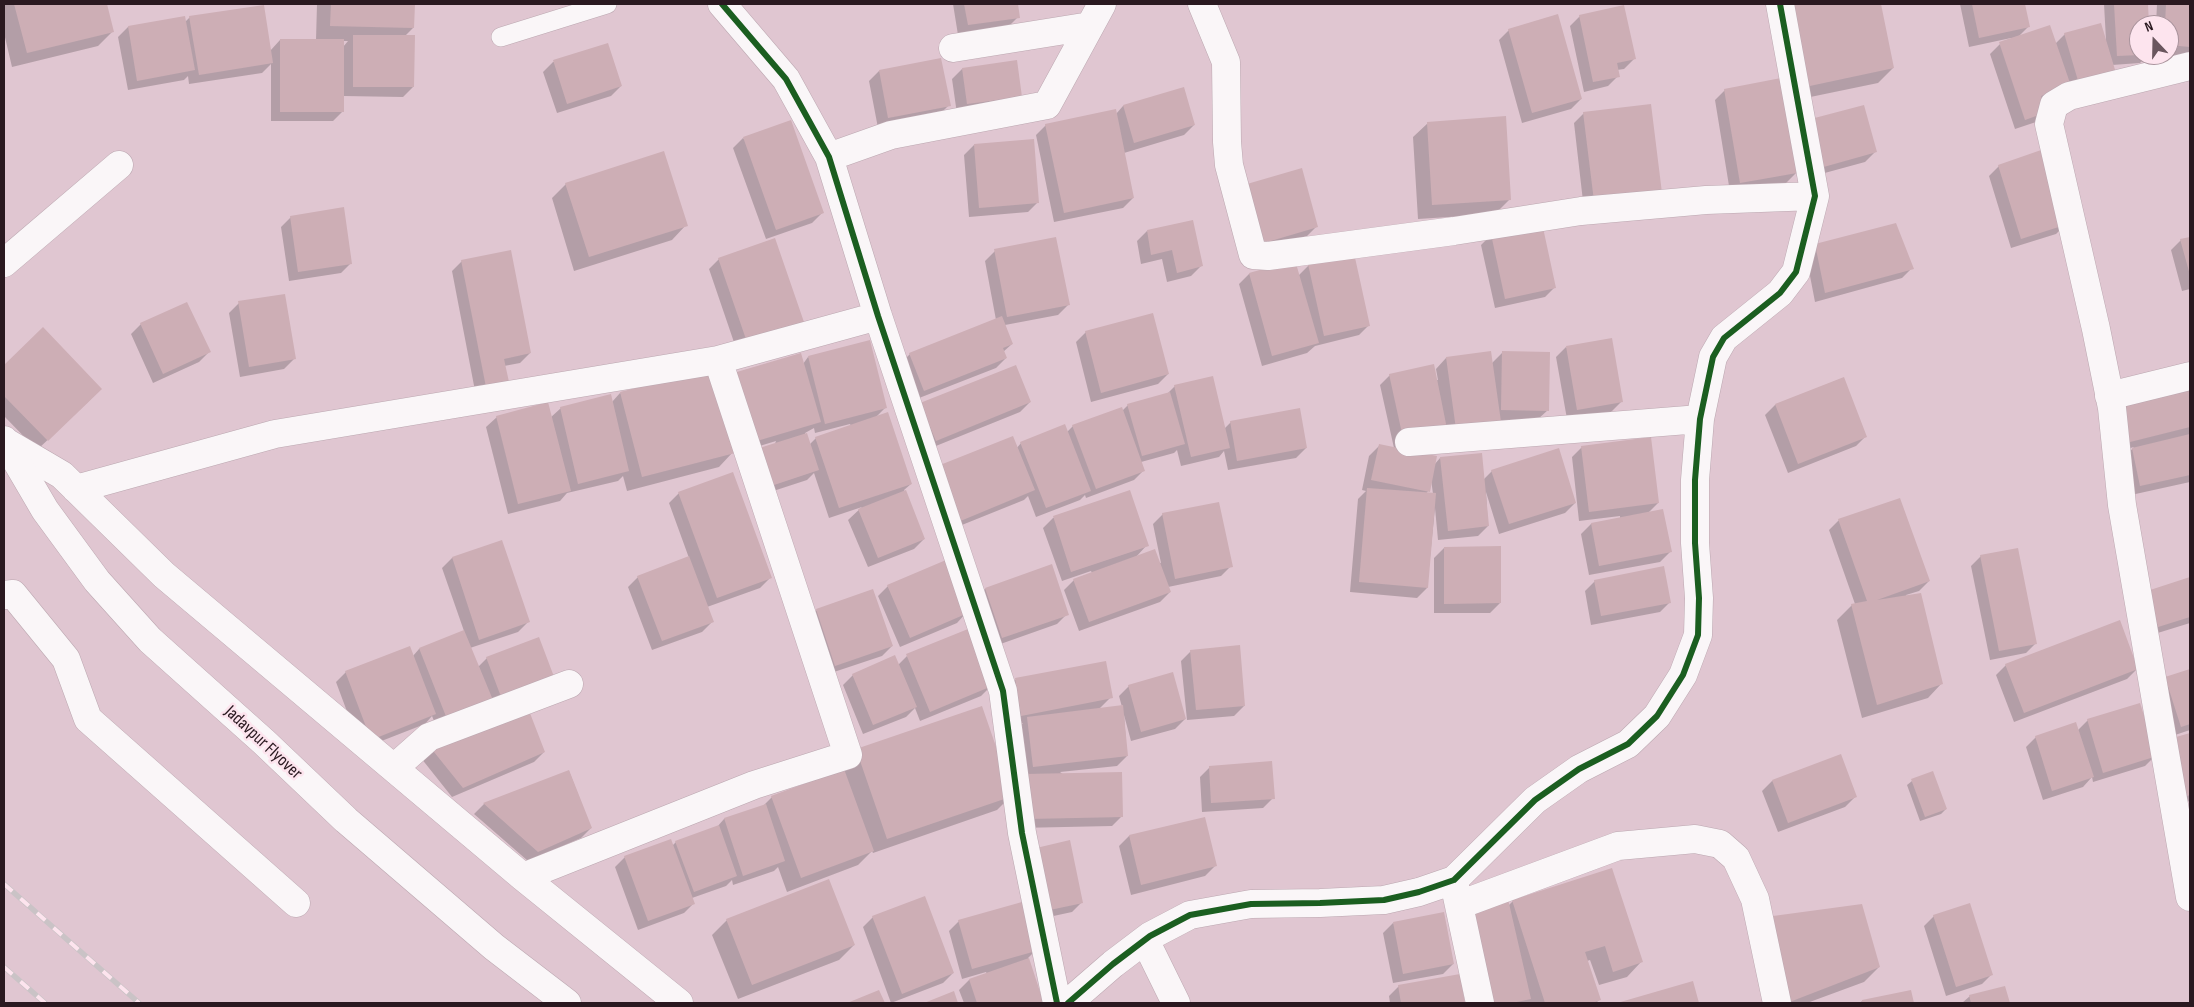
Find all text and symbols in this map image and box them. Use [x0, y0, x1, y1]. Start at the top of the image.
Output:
north arrow [2129, 15, 2179, 65]
text: N [2142, 17, 2155, 36]
street label: Jadavpur Flyover [220, 702, 306, 784]

